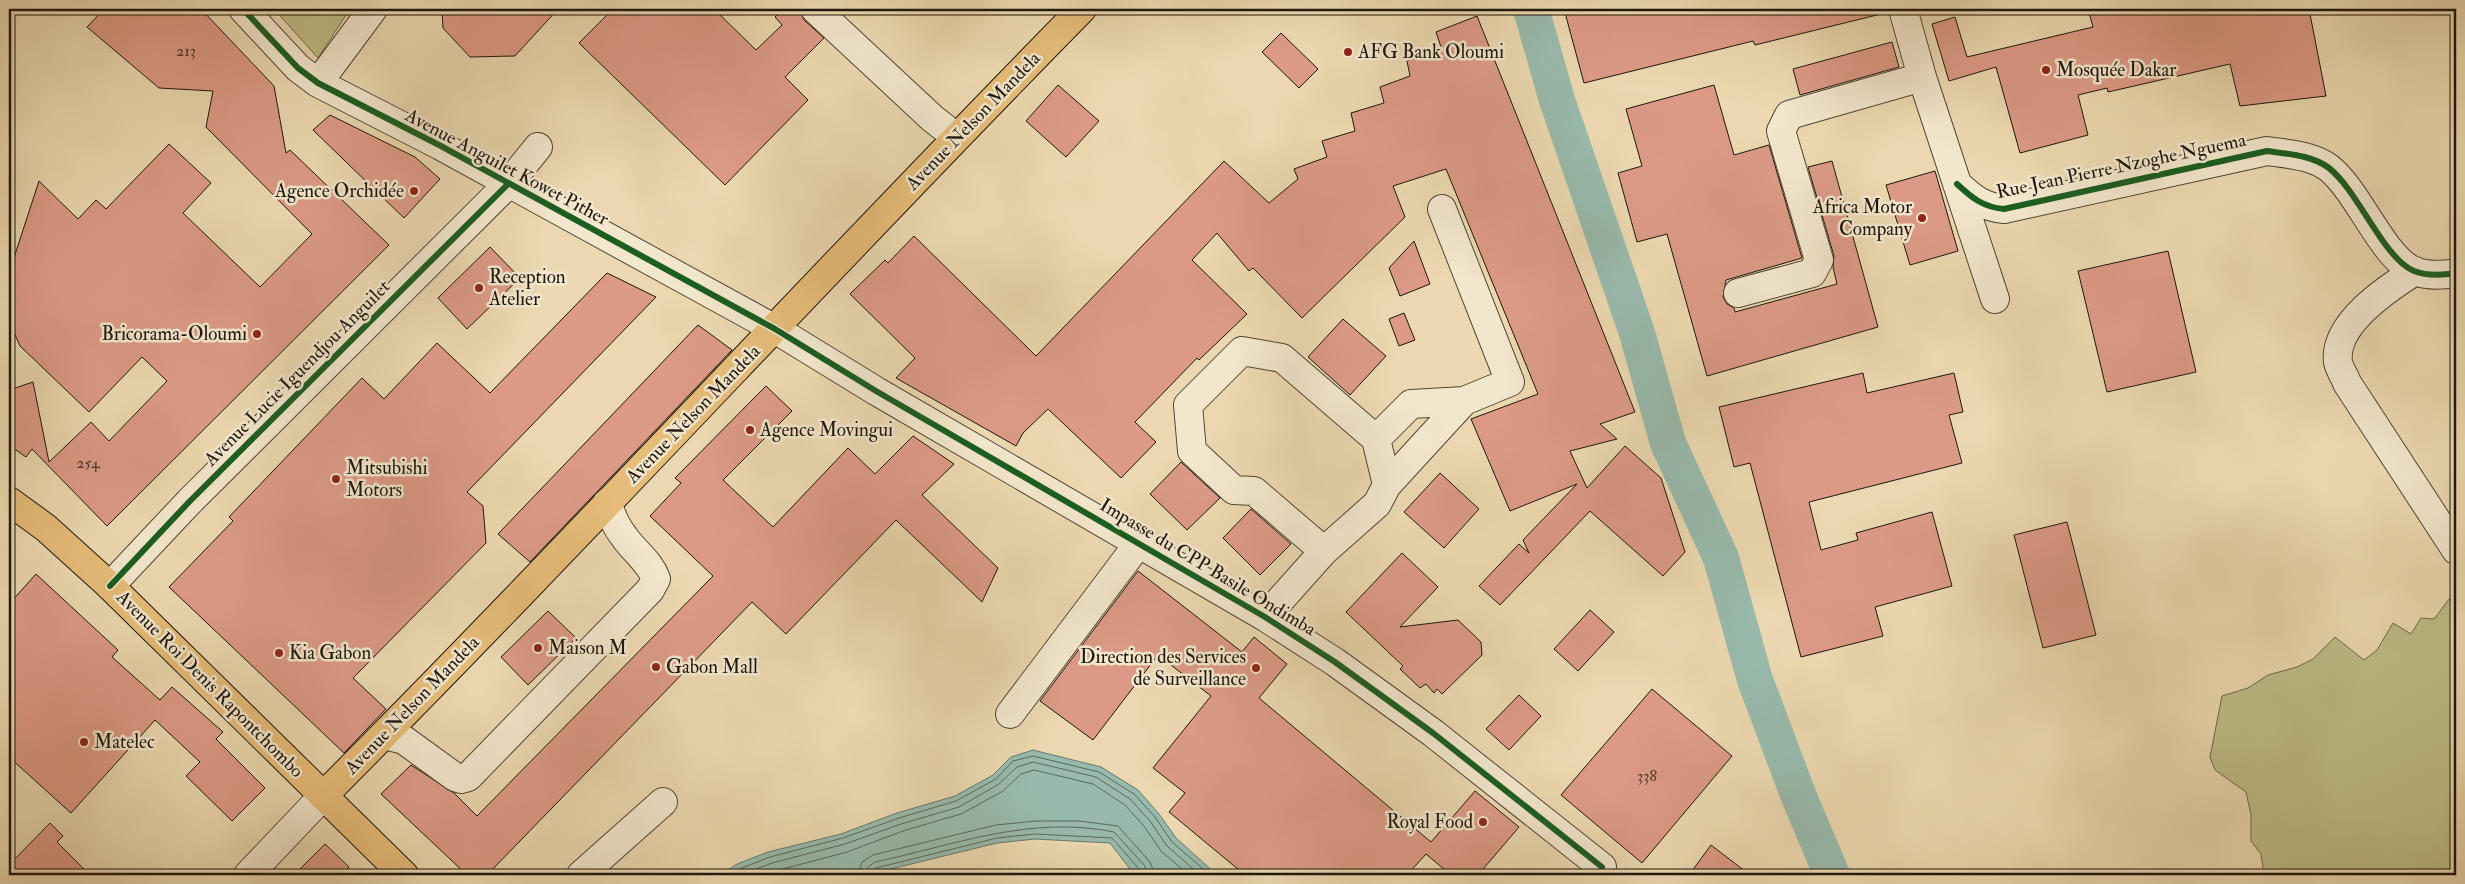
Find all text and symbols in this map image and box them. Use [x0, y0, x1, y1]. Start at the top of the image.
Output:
place label: AFG Bank Oloumi [1357, 40, 1504, 64]
house number: 213 [176, 41, 196, 61]
street label: Avenue Nelson Mandela [900, 46, 1046, 196]
marker: AFG Bank Oloumi [1342, 46, 1354, 58]
place label: Mosquée Dakar [2056, 58, 2176, 82]
marker: Mosquée Dakar [2040, 64, 2052, 76]
street label: Avenue Anguilet Kowet Pither [400, 103, 613, 231]
street label: Rue Jean Pierre Nzoghe Nguema [1994, 128, 2248, 204]
place label: Agence Orchidée [274, 179, 404, 203]
marker: Agence Orchidée [408, 185, 420, 197]
place label: Africa Motor Company [1812, 195, 1913, 242]
marker: Africa Motor Company [1916, 212, 1928, 224]
place label: Reception Atelier [488, 265, 566, 311]
street label: Avenue Lucie Iguendjou Anguilet [198, 275, 395, 472]
marker: Reception Atelier [473, 282, 485, 294]
place label: Bricorama-Oloumi [101, 322, 247, 346]
marker: Bricorama-Oloumi [251, 328, 263, 340]
street label: Avenue Nelson Mandela [620, 339, 766, 489]
place label: Agence Movingui [759, 418, 893, 442]
marker: Agence Movingui [744, 424, 756, 436]
house number: 254 [76, 453, 101, 473]
place label: Mitsubishi Motors [346, 456, 428, 502]
marker: Mitsubishi Motors [330, 473, 342, 485]
street label: Impasse du CPP Basile Ondimba [1095, 493, 1321, 642]
street label: Avenue Roi Denis Rapontchombo [110, 585, 309, 783]
street label: Avenue Nelson Mandela [339, 630, 485, 780]
place label: Maison M [548, 636, 627, 660]
place label: Kia Gabon [289, 641, 371, 665]
marker: Maison M [532, 642, 544, 654]
place label: Direction des Services de Surveillance [1080, 645, 1246, 691]
marker: Kia Gabon [273, 647, 285, 659]
place label: Gabon Mall [666, 655, 758, 679]
marker: Gabon Mall [650, 661, 662, 673]
marker: Direction des Services de Surveillance [1250, 662, 1262, 674]
place label: Matelec [94, 730, 155, 754]
marker: Matelec [78, 736, 90, 748]
house number: 338 [1637, 766, 1657, 786]
place label: Royal Food [1386, 810, 1474, 834]
marker: Royal Food [1477, 816, 1489, 828]

